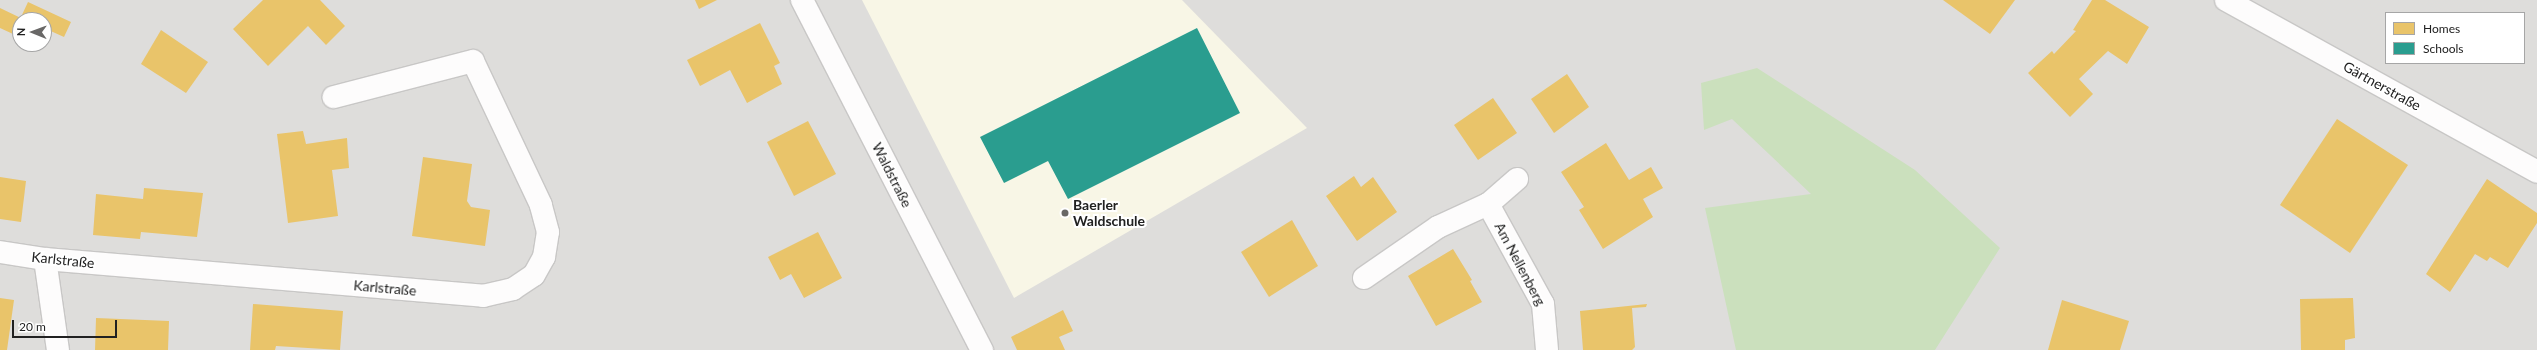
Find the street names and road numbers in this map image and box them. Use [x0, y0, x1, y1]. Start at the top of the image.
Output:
street label: Gärtnerstraße [2340, 58, 2424, 114]
street label: Waldstraße [869, 140, 915, 210]
street label: Am Nellenberg [1491, 220, 1549, 308]
street label: Karlstraße [31, 248, 95, 272]
street label: Karlstraße [353, 277, 417, 299]

